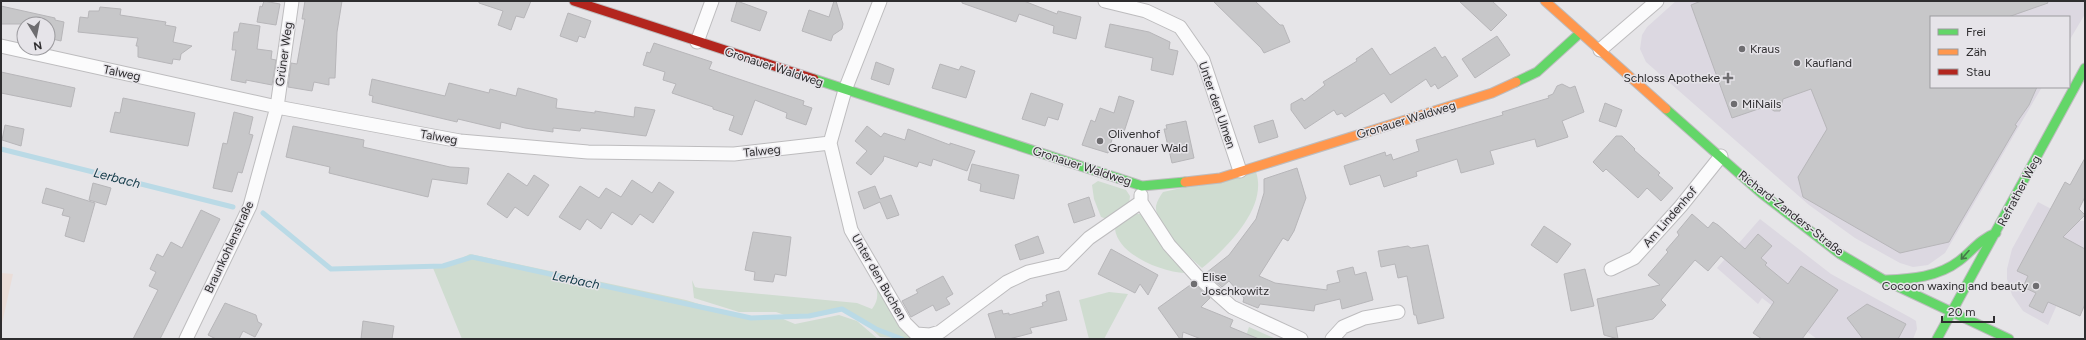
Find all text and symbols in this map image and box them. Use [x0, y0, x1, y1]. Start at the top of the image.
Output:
north arrow [16, 16, 56, 56]
legend [1930, 16, 2070, 88]
street label: Grüner Weg [273, 21, 295, 87]
text: Frei [1966, 25, 1986, 39]
text: N [32, 38, 43, 52]
place label: Kraus [1750, 42, 1780, 56]
street label: Gronauer Waldweg [723, 44, 825, 90]
marker: Kraus [1737, 44, 1747, 54]
text: Zäh [1966, 45, 1987, 59]
place label: Kaufland [1805, 56, 1852, 70]
marker: Kaufland [1792, 58, 1802, 68]
street label: Unter den Ulmen [1196, 60, 1239, 151]
street label: Talweg [102, 62, 142, 84]
text: Stau [1966, 65, 1991, 79]
place label: Schloss Apotheke [1623, 71, 1720, 85]
marker: Schloss Apotheke [1723, 73, 1733, 83]
place label: MiNails [1742, 97, 1782, 111]
street label: Gronauer Waldweg [1355, 98, 1457, 142]
marker: MiNails [1729, 99, 1739, 109]
street label: Talweg [419, 127, 459, 147]
place label: Olivenhof Gronauer Wald [1108, 127, 1188, 155]
marker: Olivenhof Gronauer Wald [1095, 136, 1105, 146]
street label: Talweg [743, 142, 781, 160]
street label: Gronauer Waldweg [1031, 143, 1133, 189]
street label: Refrather Weg [1994, 153, 2044, 229]
water label: Lerbach [92, 165, 142, 191]
street label: Richard-Zanders-Straße [1736, 168, 1847, 259]
street label: Am Lindenhof [1640, 184, 1700, 250]
street label: Braunkohlenstraße [202, 198, 257, 295]
street label: Unter den Buchen [849, 232, 909, 323]
one-way arrow [1961, 249, 1970, 260]
water label: Lerbach [551, 268, 601, 292]
place label: Elise Joschkowitz [1202, 270, 1269, 298]
marker: Elise Joschkowitz [1189, 279, 1199, 289]
place label: Cocoon waxing and beauty [1882, 279, 2029, 293]
marker: Cocoon waxing and beauty [2031, 281, 2041, 291]
scale bar [1942, 298, 1994, 324]
text: 20 m [1948, 305, 1976, 319]

